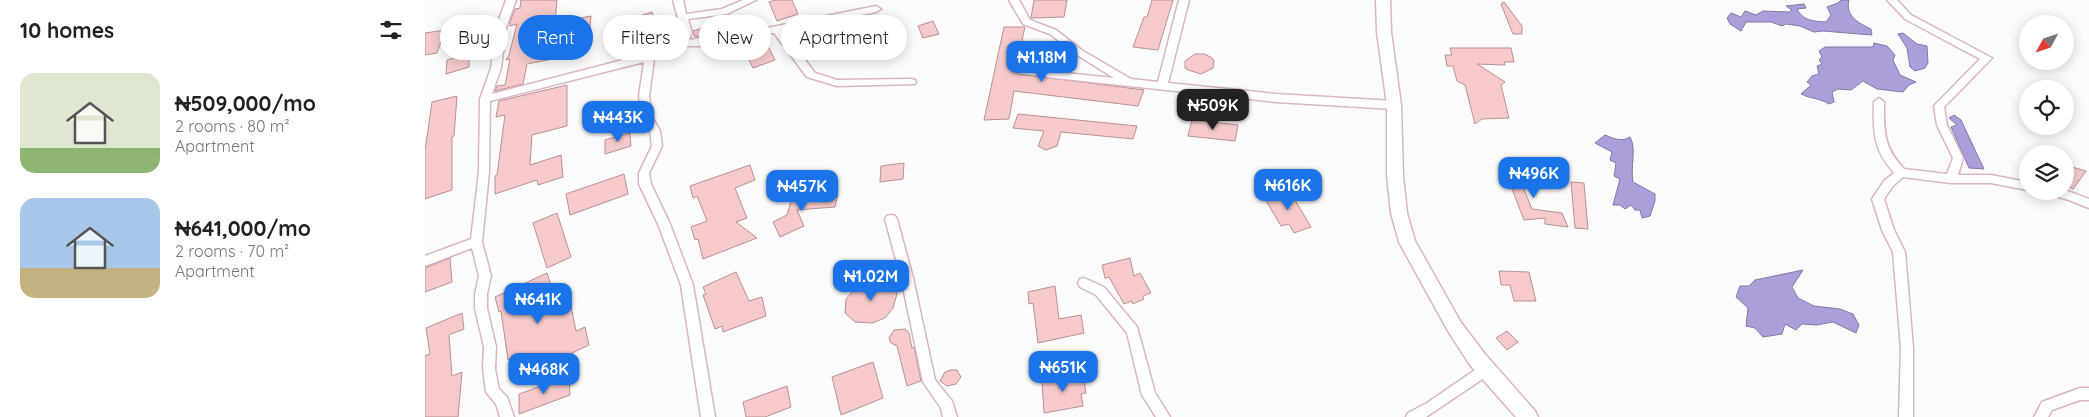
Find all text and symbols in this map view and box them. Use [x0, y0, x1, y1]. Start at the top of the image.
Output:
chip: Buy [440, 15, 508, 60]
chip: Rent [518, 15, 593, 60]
chip: Filters [603, 15, 689, 60]
chip: New [699, 15, 771, 60]
chip: Apartment [781, 15, 907, 60]
north arrow [2019, 15, 2074, 70]
map controls [2019, 15, 2074, 200]
icon: filters [377, 16, 405, 44]
text: 10 homes [20, 17, 114, 43]
pin: ₦1.18M [1001, 41, 1083, 83]
text: ₦1.18M [1017, 47, 1067, 67]
button: locate [2019, 80, 2074, 135]
pin: ₦509K [1178, 88, 1248, 131]
text: ₦509,000/mo [175, 90, 316, 116]
icon: home [60, 93, 120, 153]
text: ₦509K [1188, 95, 1238, 115]
pin: ₦443K [583, 100, 653, 143]
text: ₦443K [593, 107, 643, 127]
text: 2 rooms · 80 m² [175, 116, 290, 136]
text: Apartment [175, 136, 255, 156]
button: layers [2019, 145, 2074, 200]
pin: ₦496K [1499, 156, 1569, 199]
text: ₦496K [1509, 163, 1559, 183]
pin: ₦616K [1253, 168, 1323, 211]
pin: ₦457K [767, 170, 837, 212]
text: ₦616K [1265, 175, 1311, 195]
text: ₦457K [777, 176, 827, 196]
text: ₦641,000/mo [175, 215, 311, 241]
icon: home [60, 218, 120, 278]
text: 2 rooms · 70 m² [175, 241, 289, 261]
pin: ₦1.02M [830, 260, 912, 302]
text: Apartment [175, 261, 255, 281]
text: ₦1.02M [844, 266, 898, 286]
pin: ₦641K [503, 282, 573, 325]
text: ₦641K [515, 289, 561, 309]
pin: ₦651K [1028, 350, 1098, 393]
pin: ₦468K [509, 352, 579, 395]
text: ₦651K [1040, 357, 1086, 377]
text: ₦468K [519, 359, 569, 379]

